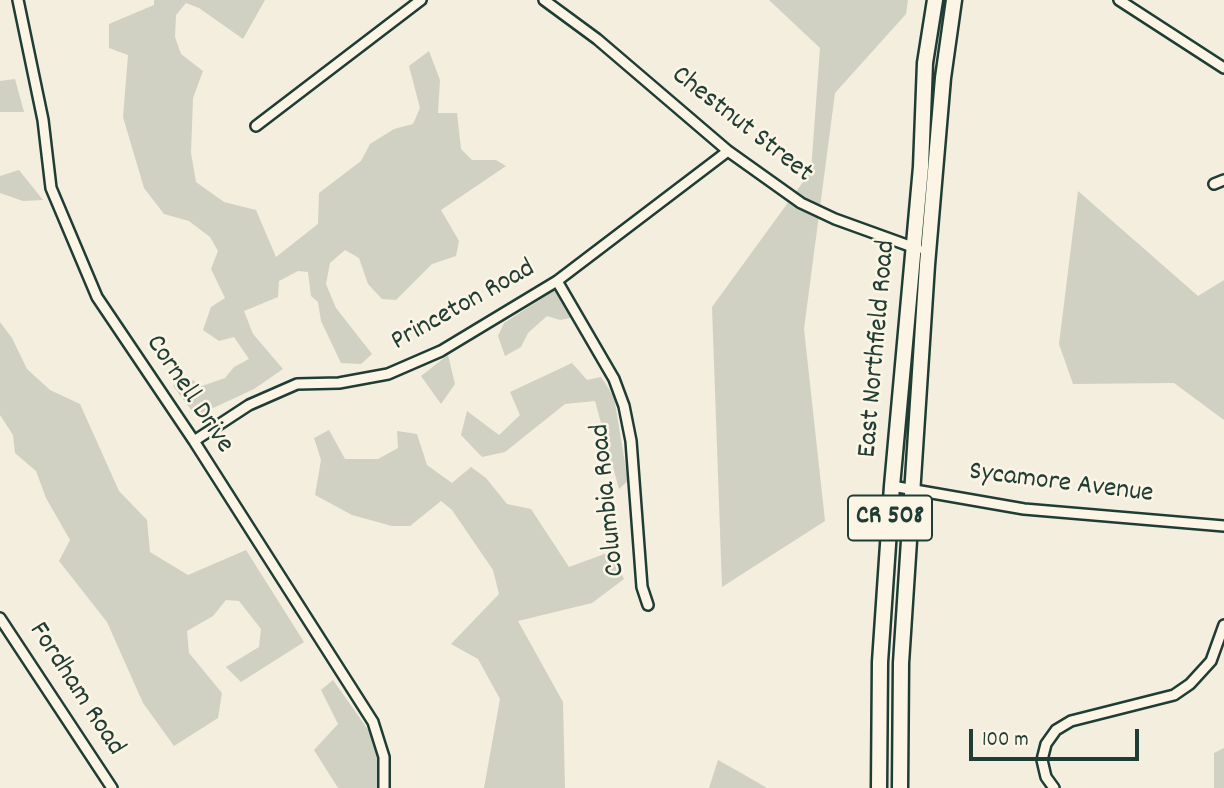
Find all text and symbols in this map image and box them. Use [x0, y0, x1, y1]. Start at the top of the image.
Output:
street label: Chestnut Street [663, 60, 819, 192]
street label: East Northfield Road [853, 239, 905, 459]
street label: Princeton Road [386, 254, 542, 360]
street label: Cornell Drive [136, 329, 240, 461]
street label: Columbia Road [585, 422, 635, 578]
street label: Sycamore Avenue [967, 457, 1155, 513]
road number: CR 508 [848, 496, 932, 540]
street label: Fordham Road [19, 617, 131, 763]
scale bar [972, 714, 1142, 758]
text: 100 m [982, 726, 1029, 756]

